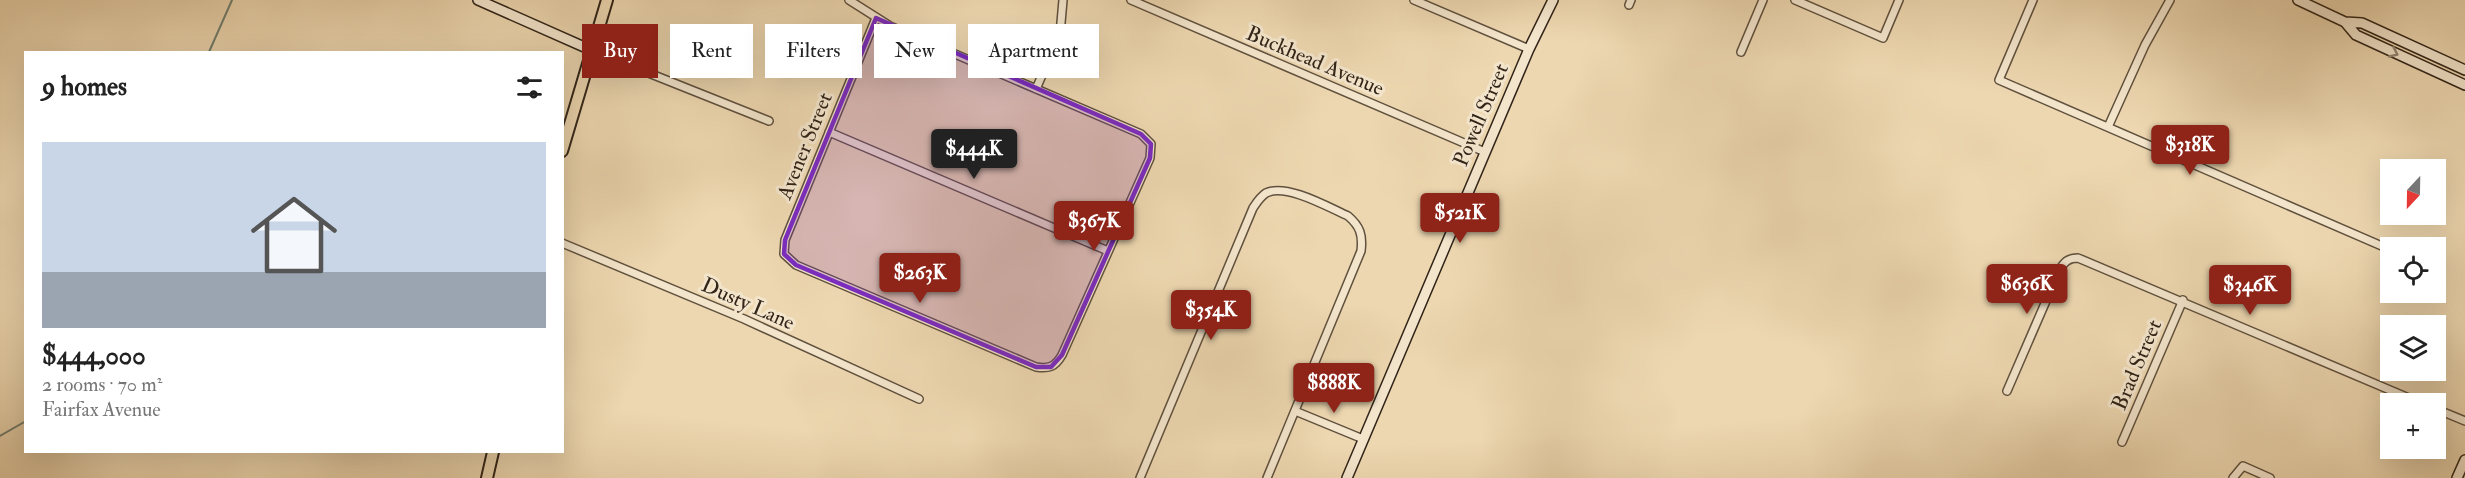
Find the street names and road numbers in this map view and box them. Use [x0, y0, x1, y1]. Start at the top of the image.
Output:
street label: Buckhead Avenue [1242, 20, 1388, 102]
street label: Powell Street [1447, 59, 1515, 170]
street label: Avener Street [771, 88, 839, 204]
street label: Dusty Lane [697, 272, 799, 337]
street label: Brad Street [2106, 316, 2168, 414]

